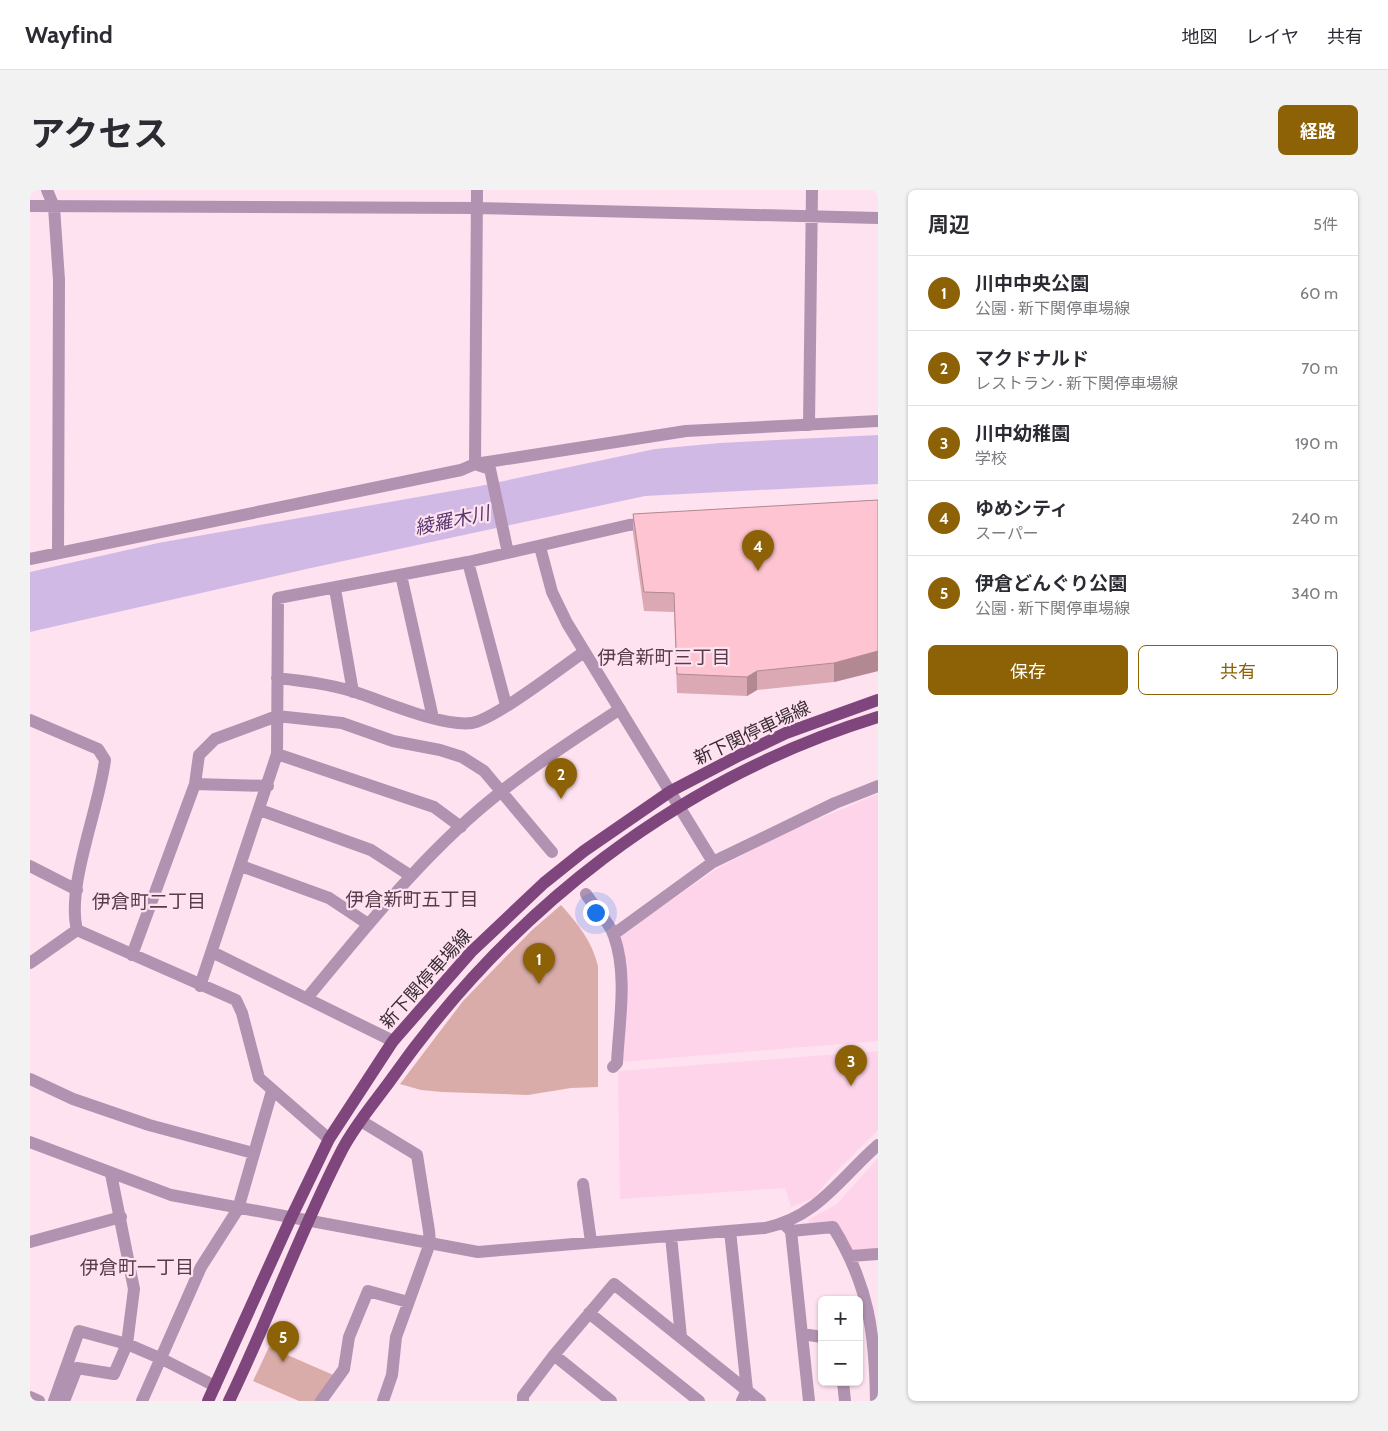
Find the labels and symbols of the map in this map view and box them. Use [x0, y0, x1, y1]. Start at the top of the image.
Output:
water label: 綾羅木川 [413, 501, 494, 540]
pin: 4 [742, 530, 774, 571]
district label: 伊倉新町三丁目 [597, 646, 731, 669]
street label: 新下関停車場線 [690, 696, 814, 770]
pin: 2 [545, 758, 577, 799]
district label: 伊倉新町五丁目 [345, 888, 479, 911]
district label: 伊倉町二丁目 [92, 890, 206, 913]
your location [583, 900, 609, 926]
street label: 新下関停車場線 [376, 925, 476, 1033]
pin: 1 [523, 943, 555, 984]
pin: 3 [835, 1045, 867, 1086]
district label: 伊倉町一丁目 [80, 1256, 194, 1279]
pin: 5 [267, 1321, 299, 1362]

